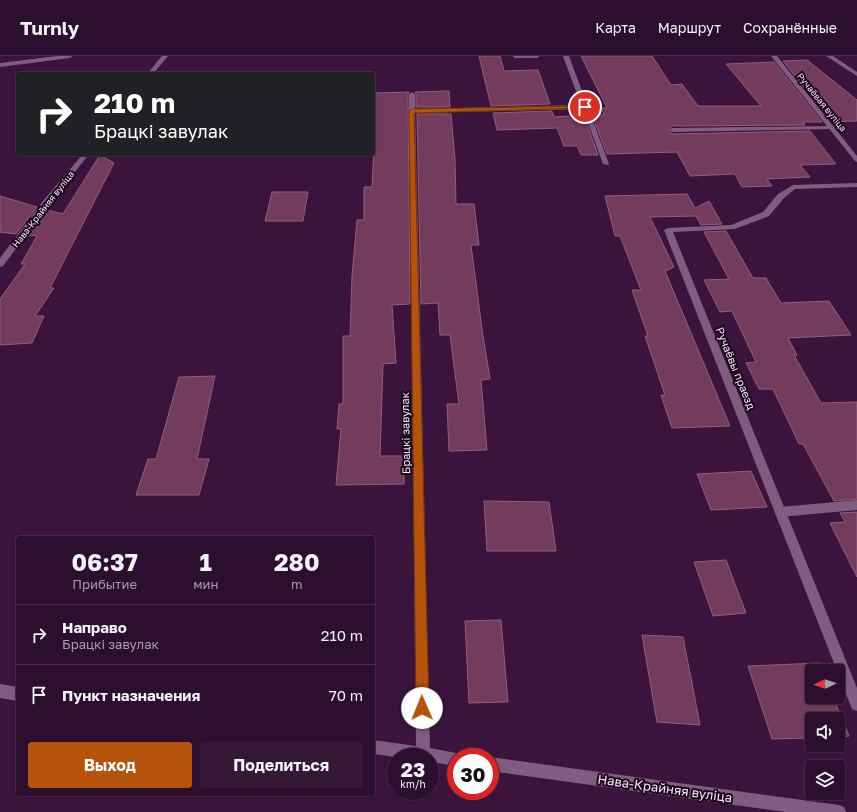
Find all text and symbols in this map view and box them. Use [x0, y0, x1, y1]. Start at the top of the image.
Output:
text: Turnly [20, 16, 79, 39]
text: Карта [595, 19, 636, 36]
text: Маршрут [658, 19, 721, 36]
text: Сохранённые [743, 19, 837, 36]
street label: Ручаёвая вуліца [795, 70, 849, 134]
text: 210 m [94, 86, 175, 119]
icon: right [28, 88, 80, 140]
pin [568, 90, 602, 124]
icon: arrive [574, 96, 596, 118]
text: Брацкі завулак [94, 120, 228, 142]
street label: Нава-Крайняя вуліца [10, 169, 76, 249]
street label: Ручаёвы праезд [714, 325, 759, 411]
street label: Брацкі завулак [398, 391, 412, 474]
text: 06:37 [71, 547, 138, 576]
text: 1 [200, 547, 212, 576]
text: 280 [274, 547, 320, 576]
text: Прибытие [72, 576, 137, 592]
text: мин [193, 576, 218, 592]
text: m [291, 576, 302, 592]
text: Направо [62, 618, 127, 636]
icon: right [28, 624, 50, 646]
text: 210 m [321, 626, 363, 644]
text: Брацкі завулак [62, 636, 159, 652]
north arrow [805, 664, 845, 704]
map controls [805, 664, 845, 800]
icon: arrive [28, 684, 50, 706]
text: Пункт назначения [62, 686, 200, 704]
text: 70 m [329, 686, 363, 704]
position arrow [401, 687, 443, 729]
button: sound [805, 712, 845, 752]
button: Выход [28, 742, 192, 788]
button: Поделиться [200, 742, 363, 788]
speed limit sign: 30 [447, 748, 499, 800]
text: 23 [401, 757, 425, 781]
button: layers [805, 760, 845, 800]
street label: Нава-Крайняя вуліца [597, 771, 733, 805]
text: km/h [400, 778, 426, 790]

